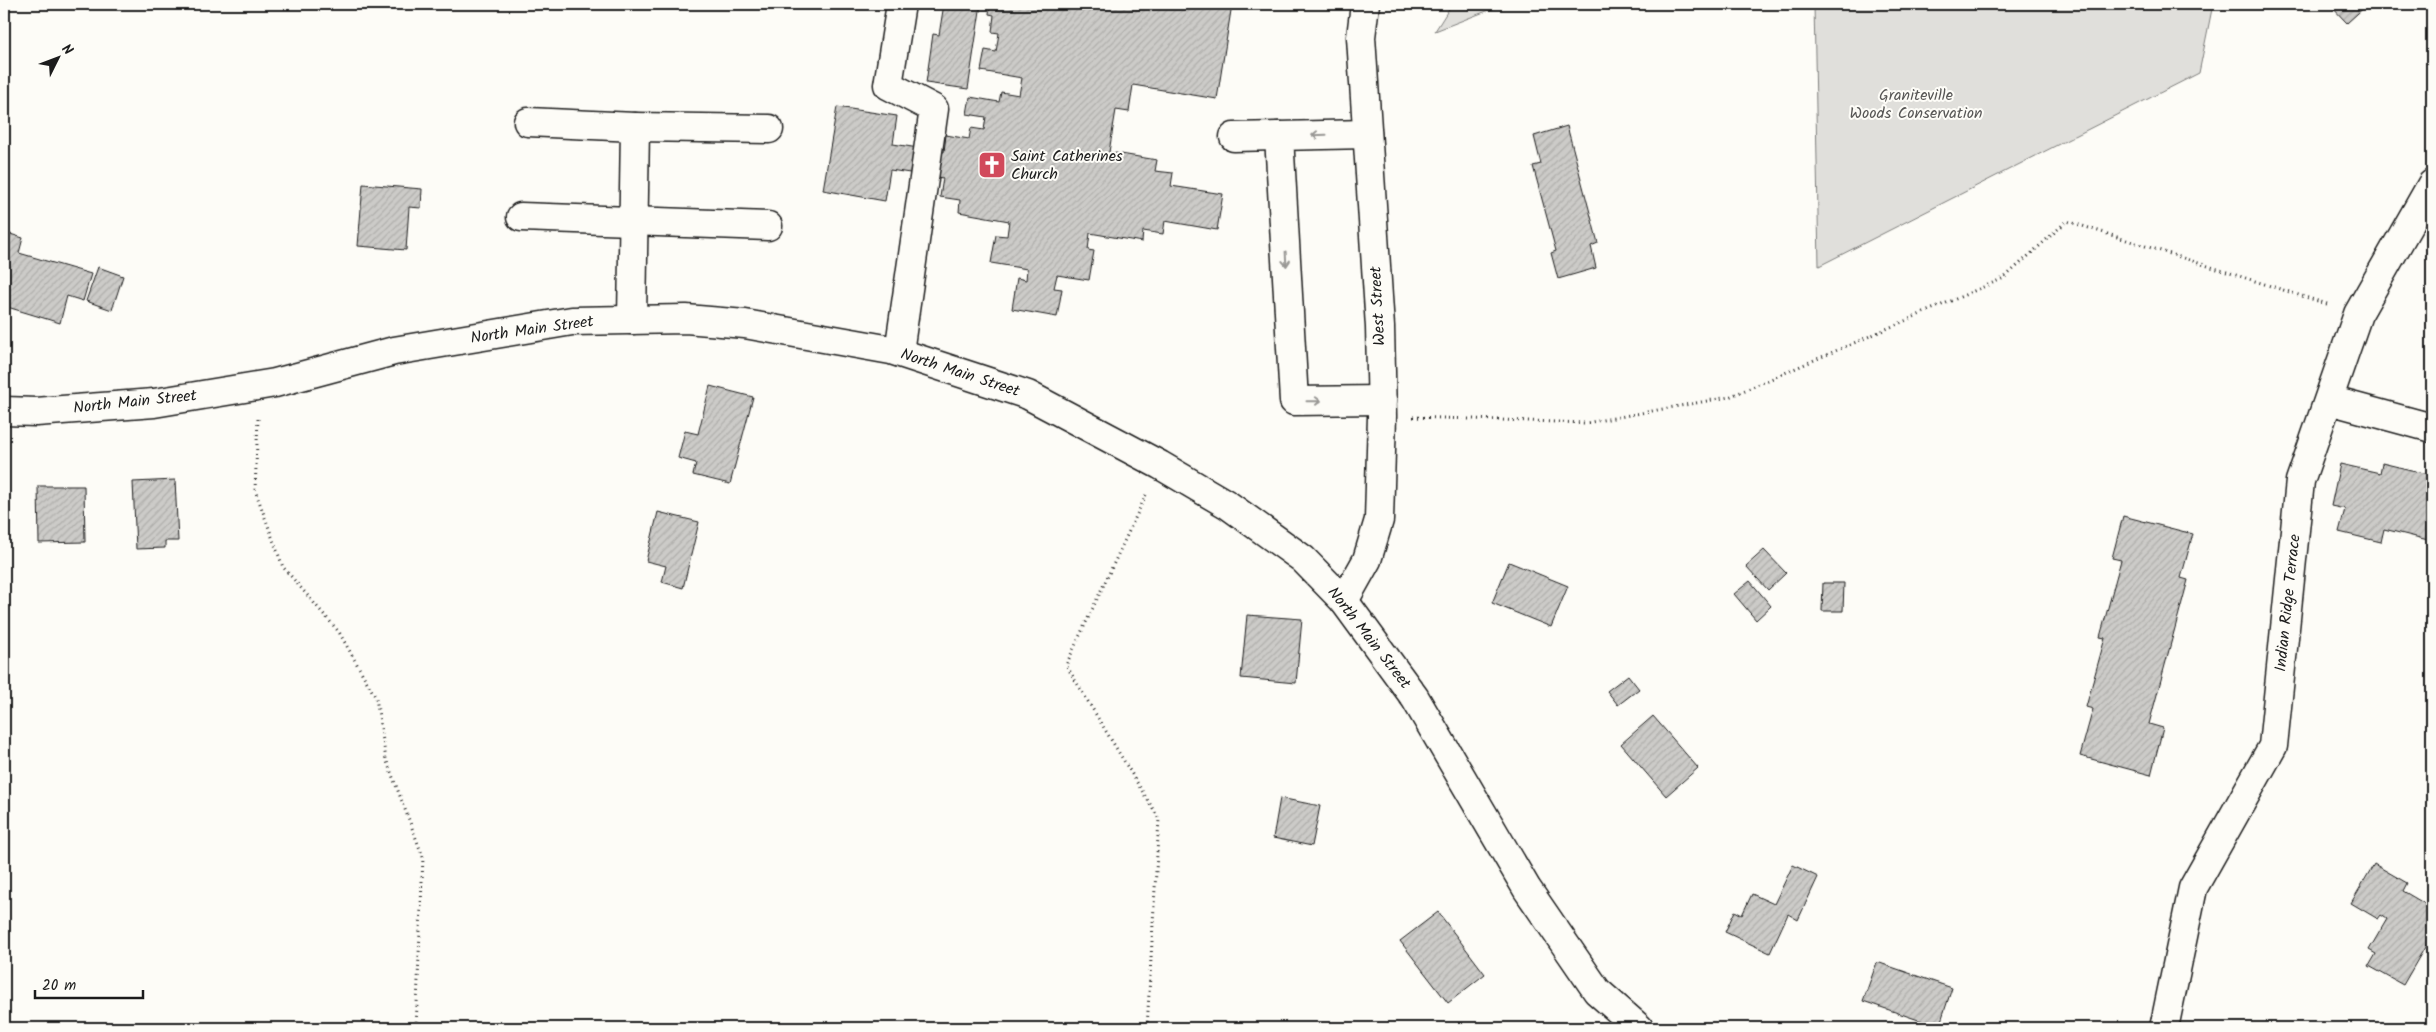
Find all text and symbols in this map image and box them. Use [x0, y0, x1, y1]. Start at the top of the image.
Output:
north arrow [32, 32, 82, 82]
text: N [56, 39, 78, 61]
park label: Graniteville Woods Conservation [1850, 83, 1982, 126]
one-way arrow [1311, 130, 1327, 140]
place label: Saint Catherines Church [1011, 144, 1123, 187]
church icon: Saint Catherines Church [977, 150, 1007, 180]
one-way arrow [1282, 251, 1291, 267]
street label: West Street [1363, 265, 1393, 346]
street label: North Main Street [469, 309, 596, 351]
street label: North Main Street [897, 342, 1024, 404]
street label: North Main Street [72, 383, 199, 421]
one-way arrow [1306, 396, 1322, 406]
street label: Indian Ridge Terrace [2268, 533, 2308, 673]
street label: North Main Street [1321, 581, 1418, 695]
scale bar [35, 967, 142, 999]
text: 20 m [42, 974, 76, 998]

